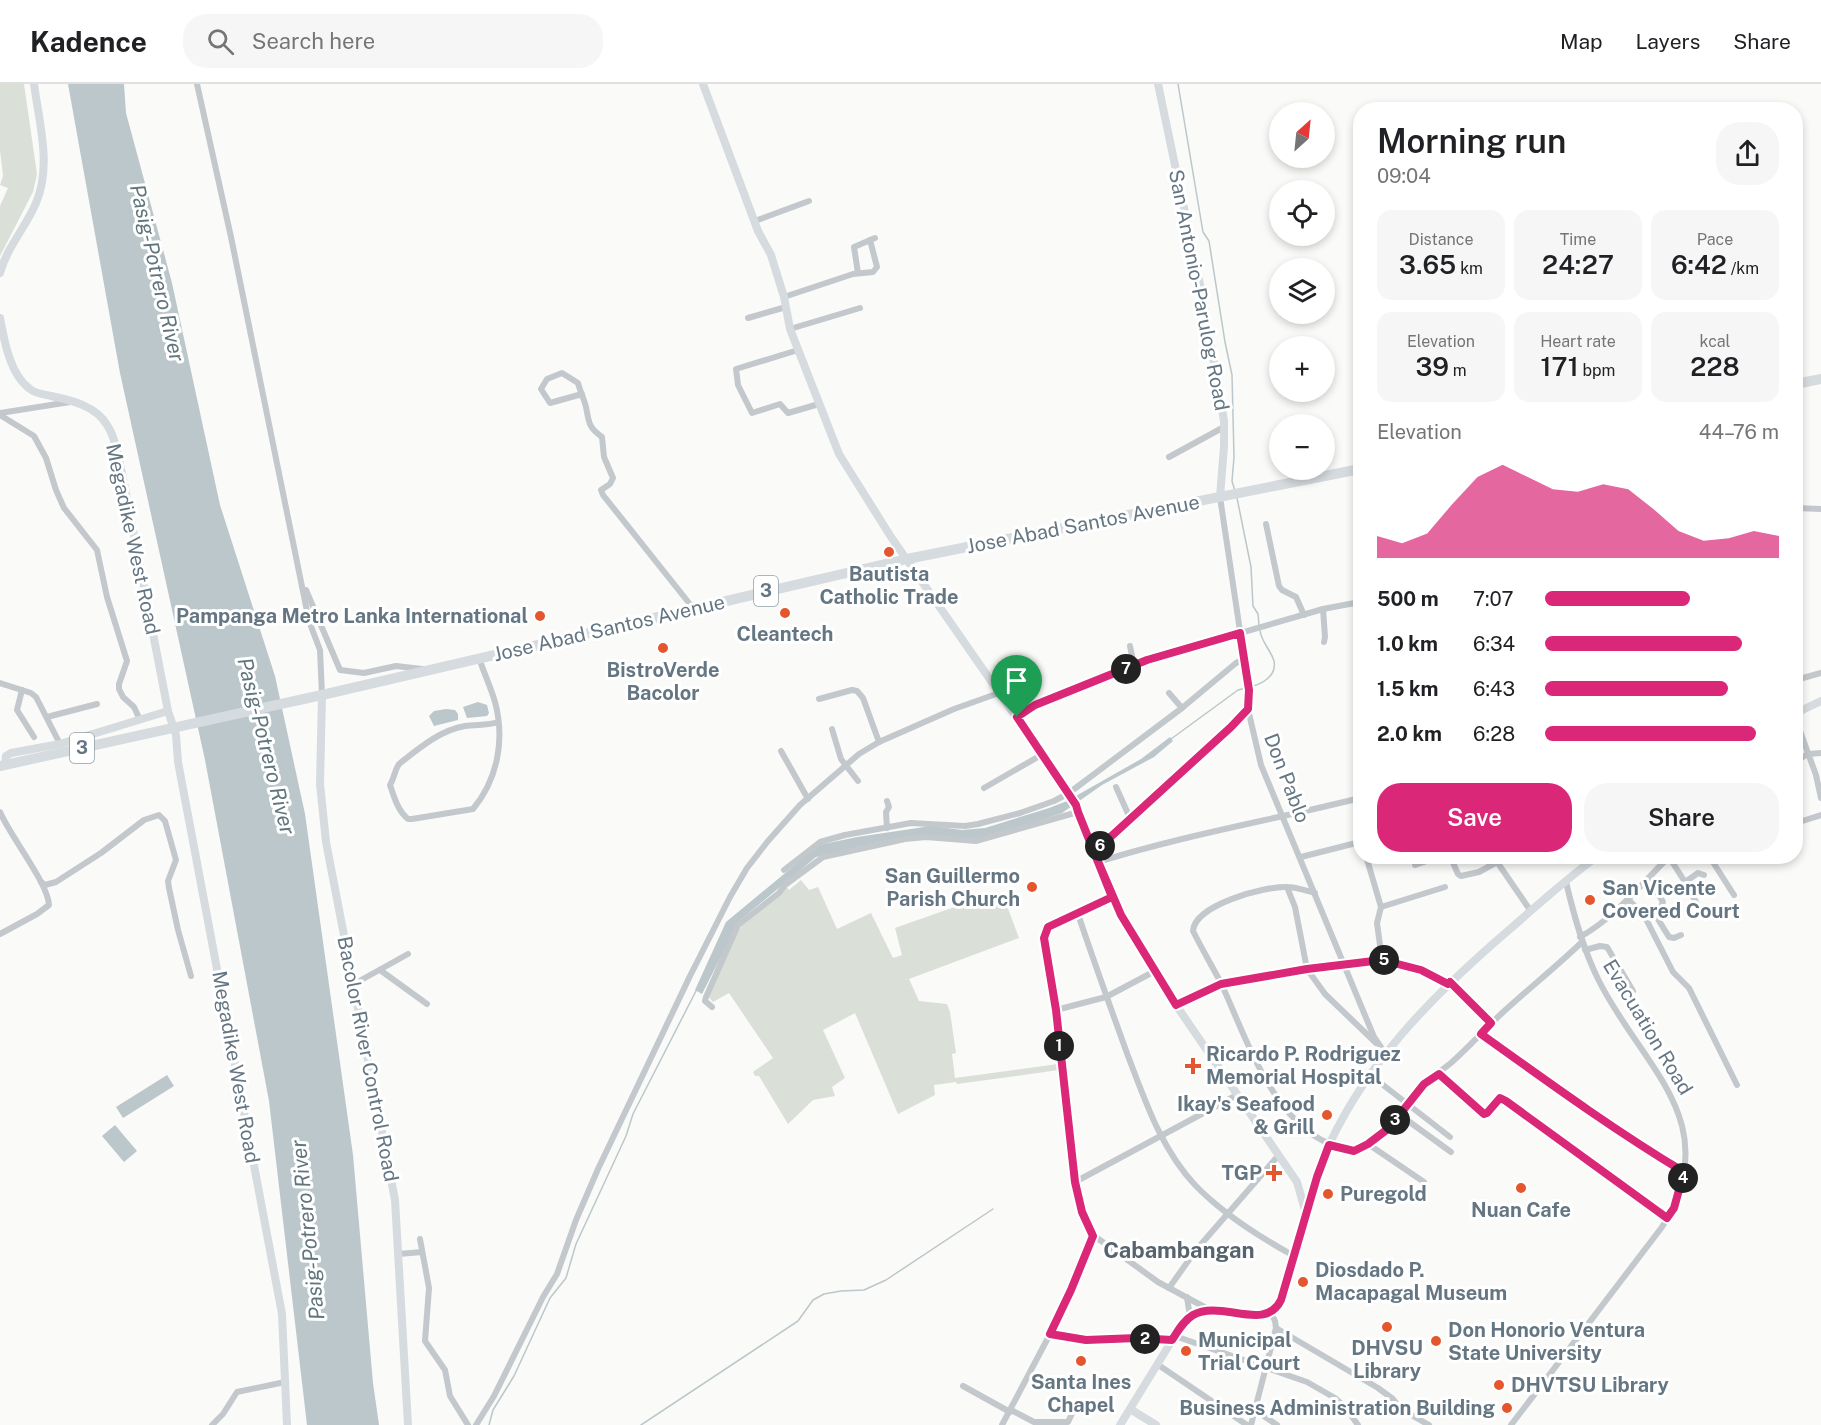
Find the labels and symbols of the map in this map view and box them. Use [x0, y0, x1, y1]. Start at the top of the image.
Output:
north arrow [1269, 102, 1335, 168]
street label: San Antonio-Parulog Road [1164, 167, 1234, 413]
water label: Pasig-Potrero River [125, 182, 190, 365]
street label: Megadike West Road [101, 441, 165, 637]
street label: Jose Abad Santos Avenue [964, 490, 1202, 558]
marker: Bautista Catholic Trade [882, 545, 896, 559]
place label: Bautista Catholic Trade [819, 562, 959, 609]
road number: 3 [754, 576, 778, 606]
street label: Jose Abad Santos Avenue [491, 590, 727, 666]
place label: Pampanga Metro Lanka International [176, 604, 528, 628]
marker: Cleantech [778, 606, 792, 620]
marker: Pampanga Metro Lanka International [533, 609, 547, 623]
place label: Cleantech [737, 622, 833, 646]
marker: BistroVerde Bacolor [656, 641, 670, 655]
pin: 7 [1111, 654, 1141, 684]
water label: Pasig-Potrero River [232, 655, 301, 838]
pin [991, 655, 1042, 717]
place label: BistroVerde Bacolor [607, 658, 719, 705]
street label: Don Pablo [1259, 730, 1315, 826]
road number: 3 [70, 733, 94, 763]
pin: 6 [1085, 831, 1115, 861]
place label: San Guillermo Parish Church [885, 864, 1020, 911]
place label: San Vicente Covered Court [1602, 876, 1740, 923]
marker: San Guillermo Parish Church [1025, 880, 1039, 894]
marker: San Vicente Covered Court [1583, 893, 1597, 907]
street label: Bacolor River Control Road [332, 934, 404, 1184]
pin: 5 [1369, 945, 1399, 975]
street label: Evacuation Road [1598, 955, 1698, 1099]
street label: Megadike West Road [207, 969, 265, 1165]
pin: 1 [1044, 1031, 1074, 1061]
place label: Ricardo P. Rodriguez Memorial Hospital [1206, 1042, 1401, 1089]
marker: Ricardo P. Rodriguez Memorial Hospital [1184, 1057, 1202, 1075]
place label: Ikay's Seafood & Grill [1177, 1092, 1315, 1139]
pin: 3 [1380, 1105, 1410, 1135]
marker: Ikay's Seafood & Grill [1320, 1108, 1334, 1122]
water label: Pasig-Potrero River [285, 1138, 329, 1321]
place label: TGP [1222, 1161, 1262, 1185]
pin: 4 [1668, 1163, 1698, 1193]
marker: TGP [1267, 1166, 1281, 1180]
marker: Nuan Cafe [1514, 1181, 1528, 1195]
place label: Puregold [1340, 1182, 1427, 1206]
marker: Puregold [1321, 1187, 1335, 1201]
place label: Nuan Cafe [1471, 1198, 1571, 1222]
district label: Cabambangan [1103, 1237, 1255, 1263]
place label: Diosdado P. Macapagal Museum [1315, 1258, 1507, 1305]
marker: Diosdado P. Macapagal Museum [1296, 1275, 1310, 1289]
place label: Don Honorio Ventura State University [1448, 1318, 1645, 1365]
marker: DHVSU Library [1380, 1320, 1394, 1334]
pin: 2 [1130, 1324, 1160, 1354]
place label: Municipal Trial Court [1198, 1328, 1300, 1375]
marker: Don Honorio Ventura State University [1429, 1334, 1443, 1348]
place label: DHVSU Library [1351, 1336, 1423, 1383]
marker: Municipal Trial Court [1179, 1344, 1193, 1358]
marker: Santa Ines Chapel [1074, 1354, 1088, 1368]
place label: Santa Ines Chapel [1031, 1370, 1131, 1417]
place label: DHVTSU Library [1511, 1373, 1669, 1397]
marker: DHVTSU Library [1492, 1378, 1506, 1392]
place label: Business Administration Building [1179, 1396, 1495, 1420]
marker: Business Administration Building [1500, 1401, 1514, 1415]

